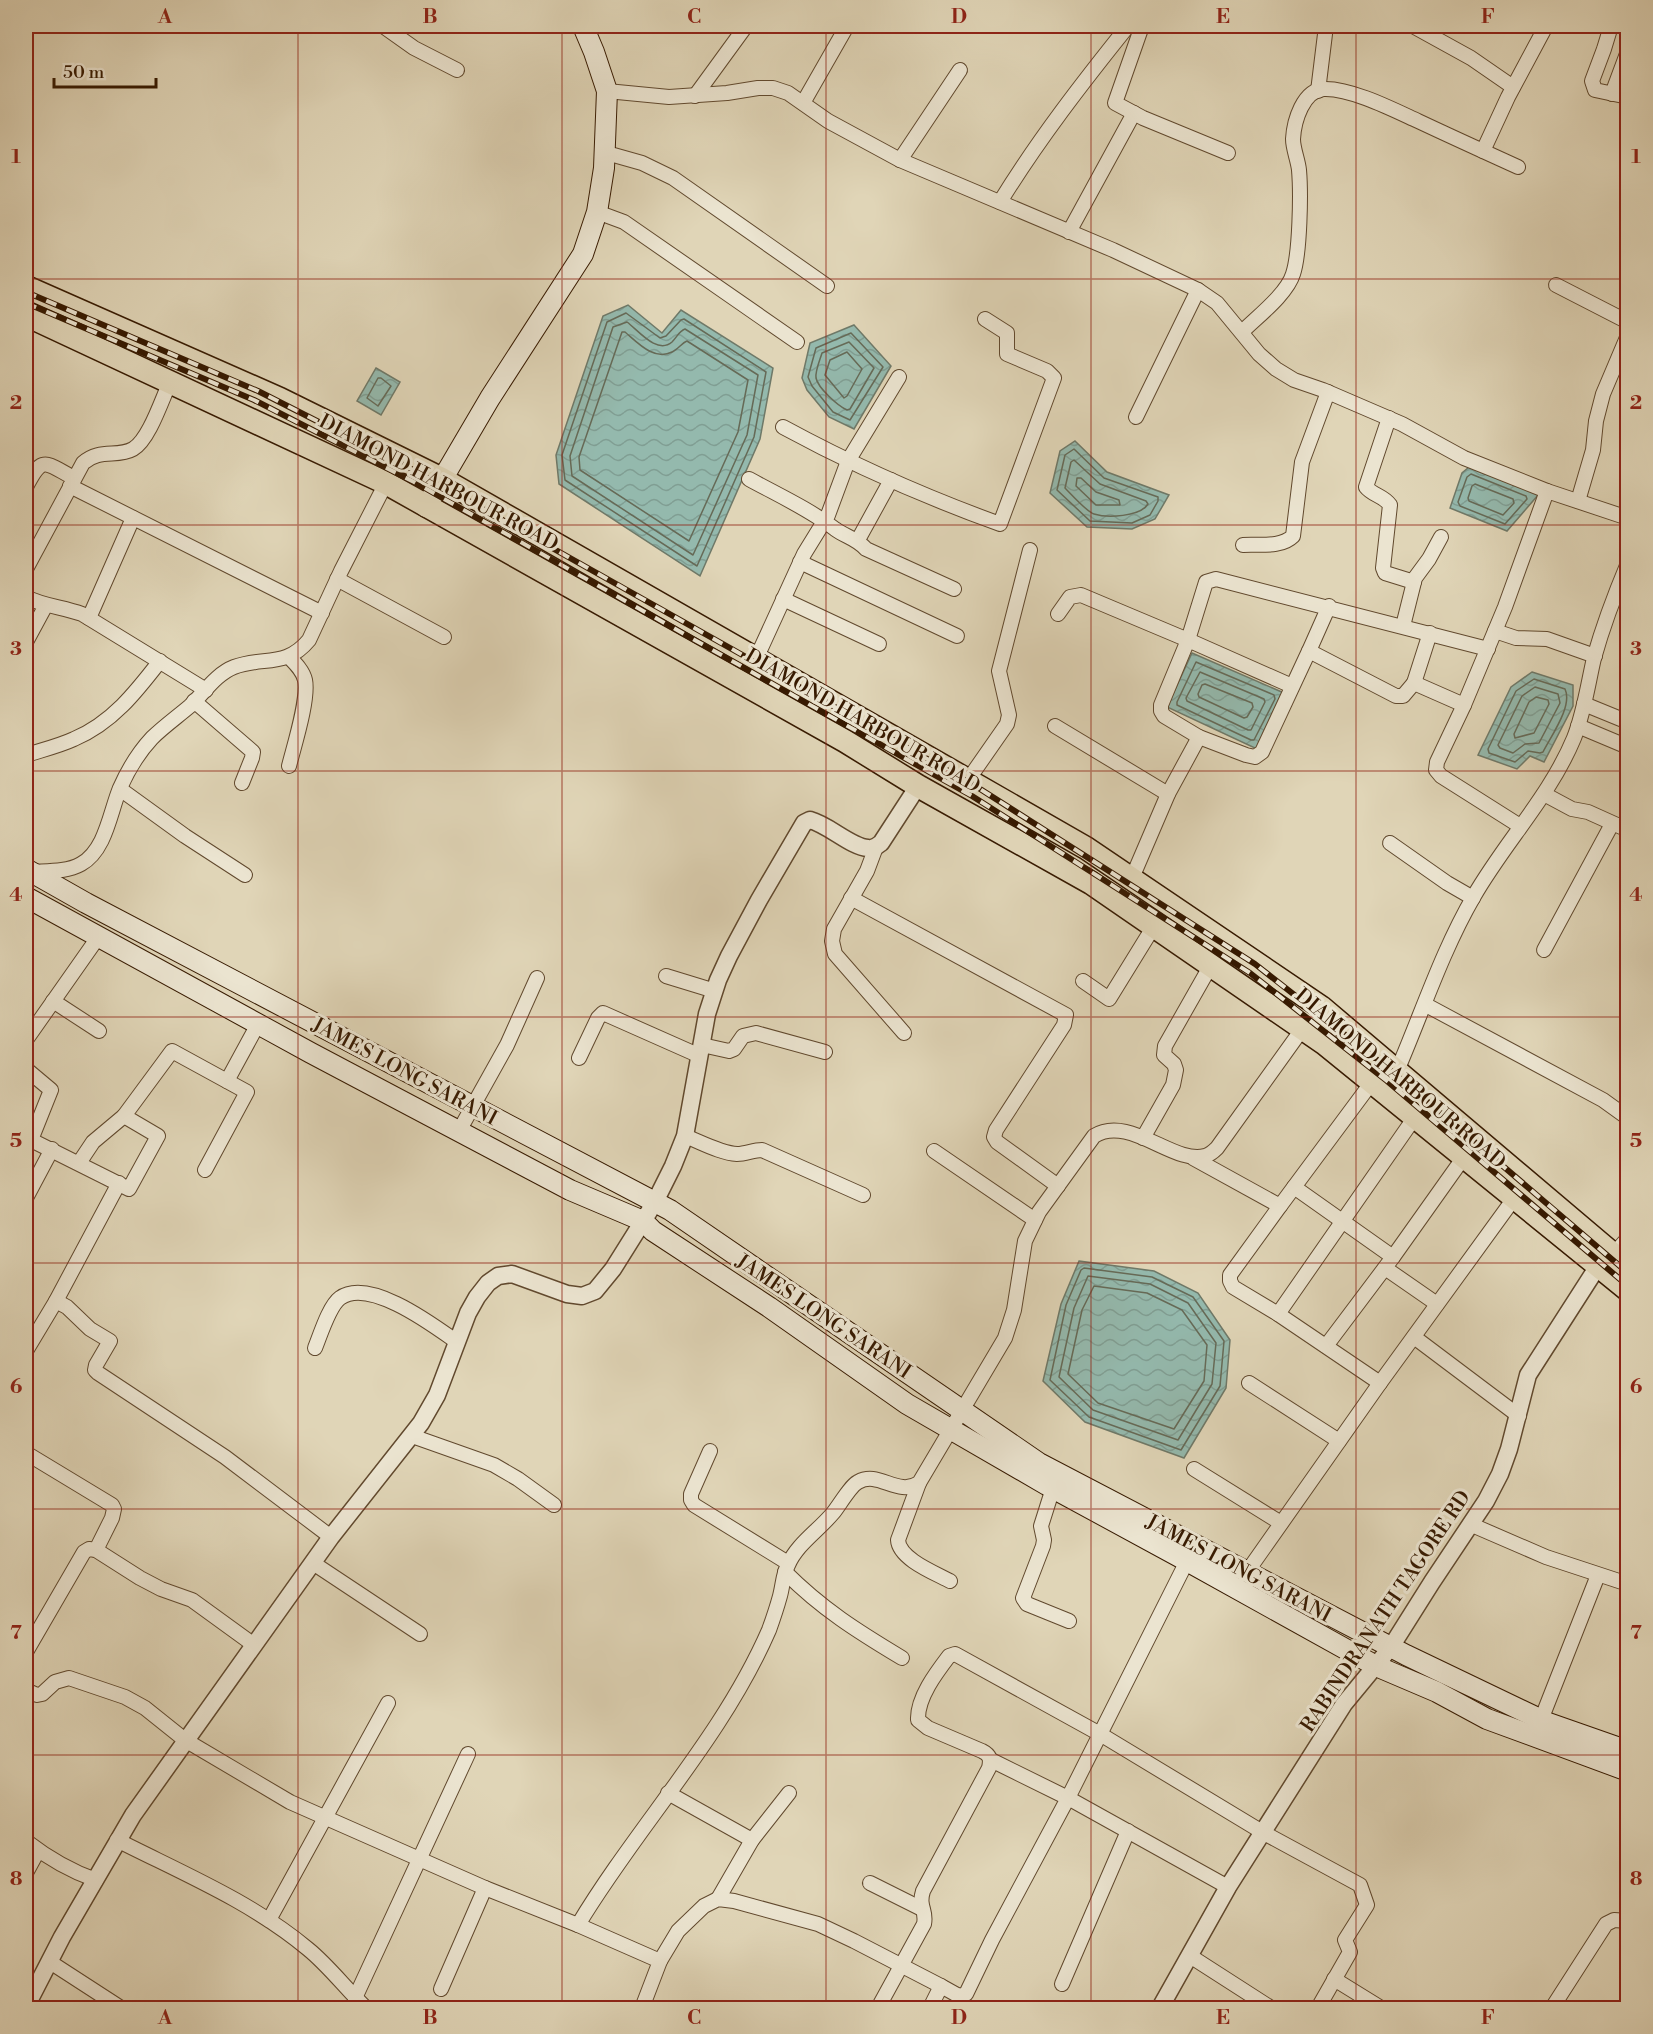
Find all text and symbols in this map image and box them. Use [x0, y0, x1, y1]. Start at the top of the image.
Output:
text: A [157, 5, 173, 30]
text: B [422, 5, 438, 30]
text: C [687, 5, 701, 30]
text: D [951, 5, 967, 30]
text: E [1216, 5, 1230, 30]
text: F [1481, 5, 1495, 30]
scale bar [54, 51, 156, 89]
text: 50 m [63, 61, 105, 84]
text: 1 [11, 145, 21, 170]
text: 1 [1631, 145, 1641, 170]
text: 2 [10, 391, 22, 416]
text: 2 [1630, 391, 1642, 416]
street label: DIAMOND HARBOUR ROAD [314, 409, 562, 557]
text: 3 [10, 637, 22, 662]
text: 3 [1630, 637, 1642, 662]
street label: DIAMOND HARBOUR ROAD [740, 644, 984, 799]
text: 4 [9, 883, 23, 908]
text: 4 [1629, 883, 1643, 908]
street label: DIAMOND HARBOUR ROAD [1290, 984, 1511, 1175]
street label: JAMES LONG SARANI [307, 1012, 501, 1132]
text: 5 [10, 1129, 22, 1154]
text: 5 [1630, 1129, 1642, 1154]
street label: JAMES LONG SARANI [730, 1249, 916, 1385]
text: 6 [10, 1375, 23, 1400]
text: 6 [1630, 1375, 1643, 1400]
street label: RABINDRANATH TAGORE RD [1296, 1486, 1477, 1738]
street label: JAMES LONG SARANI [1141, 1509, 1335, 1629]
text: 7 [10, 1621, 22, 1646]
text: 7 [1630, 1621, 1642, 1646]
text: 8 [10, 1867, 23, 1892]
text: 8 [1630, 1867, 1643, 1892]
text: A [157, 2006, 173, 2031]
text: B [422, 2006, 438, 2031]
text: C [687, 2006, 701, 2031]
text: D [951, 2006, 967, 2031]
text: E [1216, 2006, 1230, 2031]
text: F [1481, 2006, 1495, 2031]

